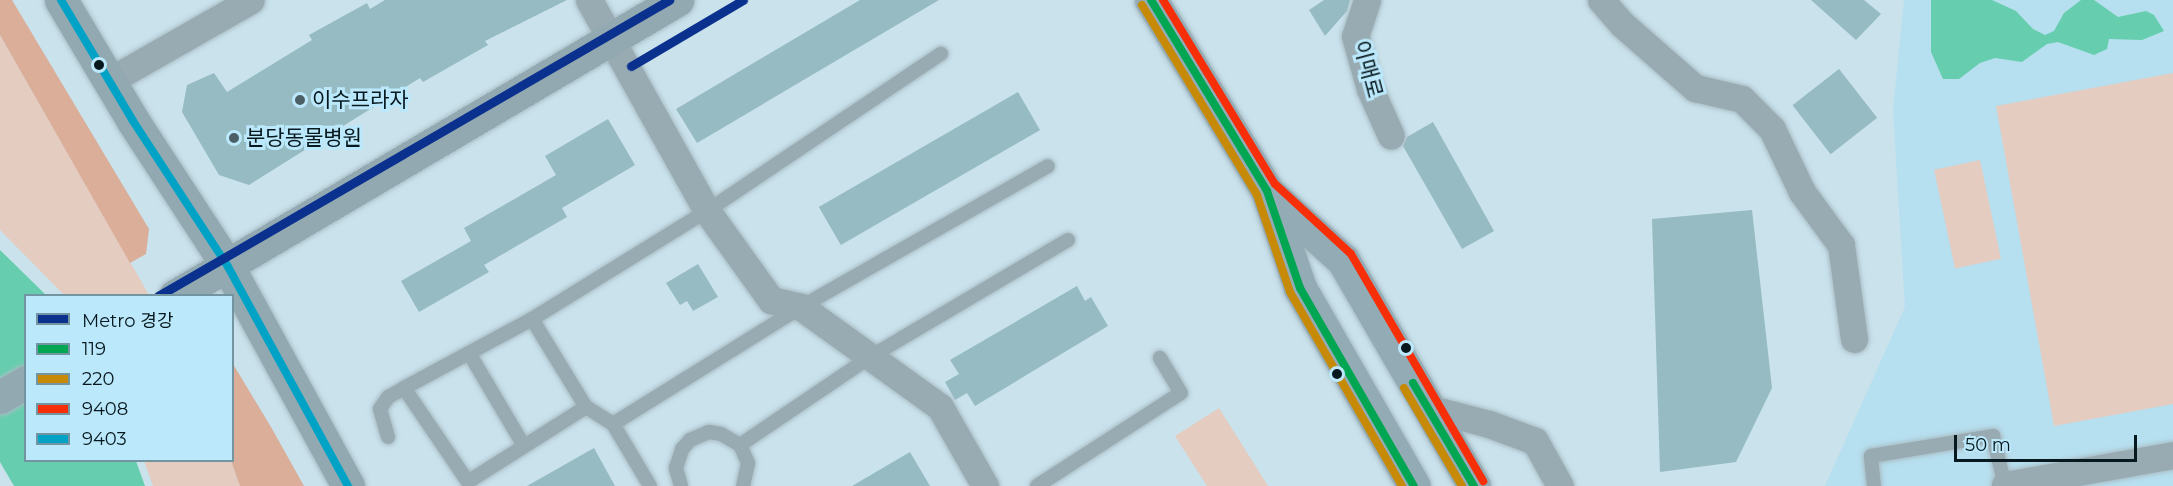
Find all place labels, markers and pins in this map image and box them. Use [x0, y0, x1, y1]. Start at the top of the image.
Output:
unlabelled marker [93, 59, 105, 71]
place label: 이수프라자 [312, 87, 409, 113]
marker: 이수프라자 [293, 93, 307, 107]
place label: 분당동물병원 [246, 125, 362, 151]
marker: 분당동물병원 [227, 131, 241, 145]
unlabelled marker [1400, 342, 1412, 354]
unlabelled marker [1331, 368, 1343, 380]

